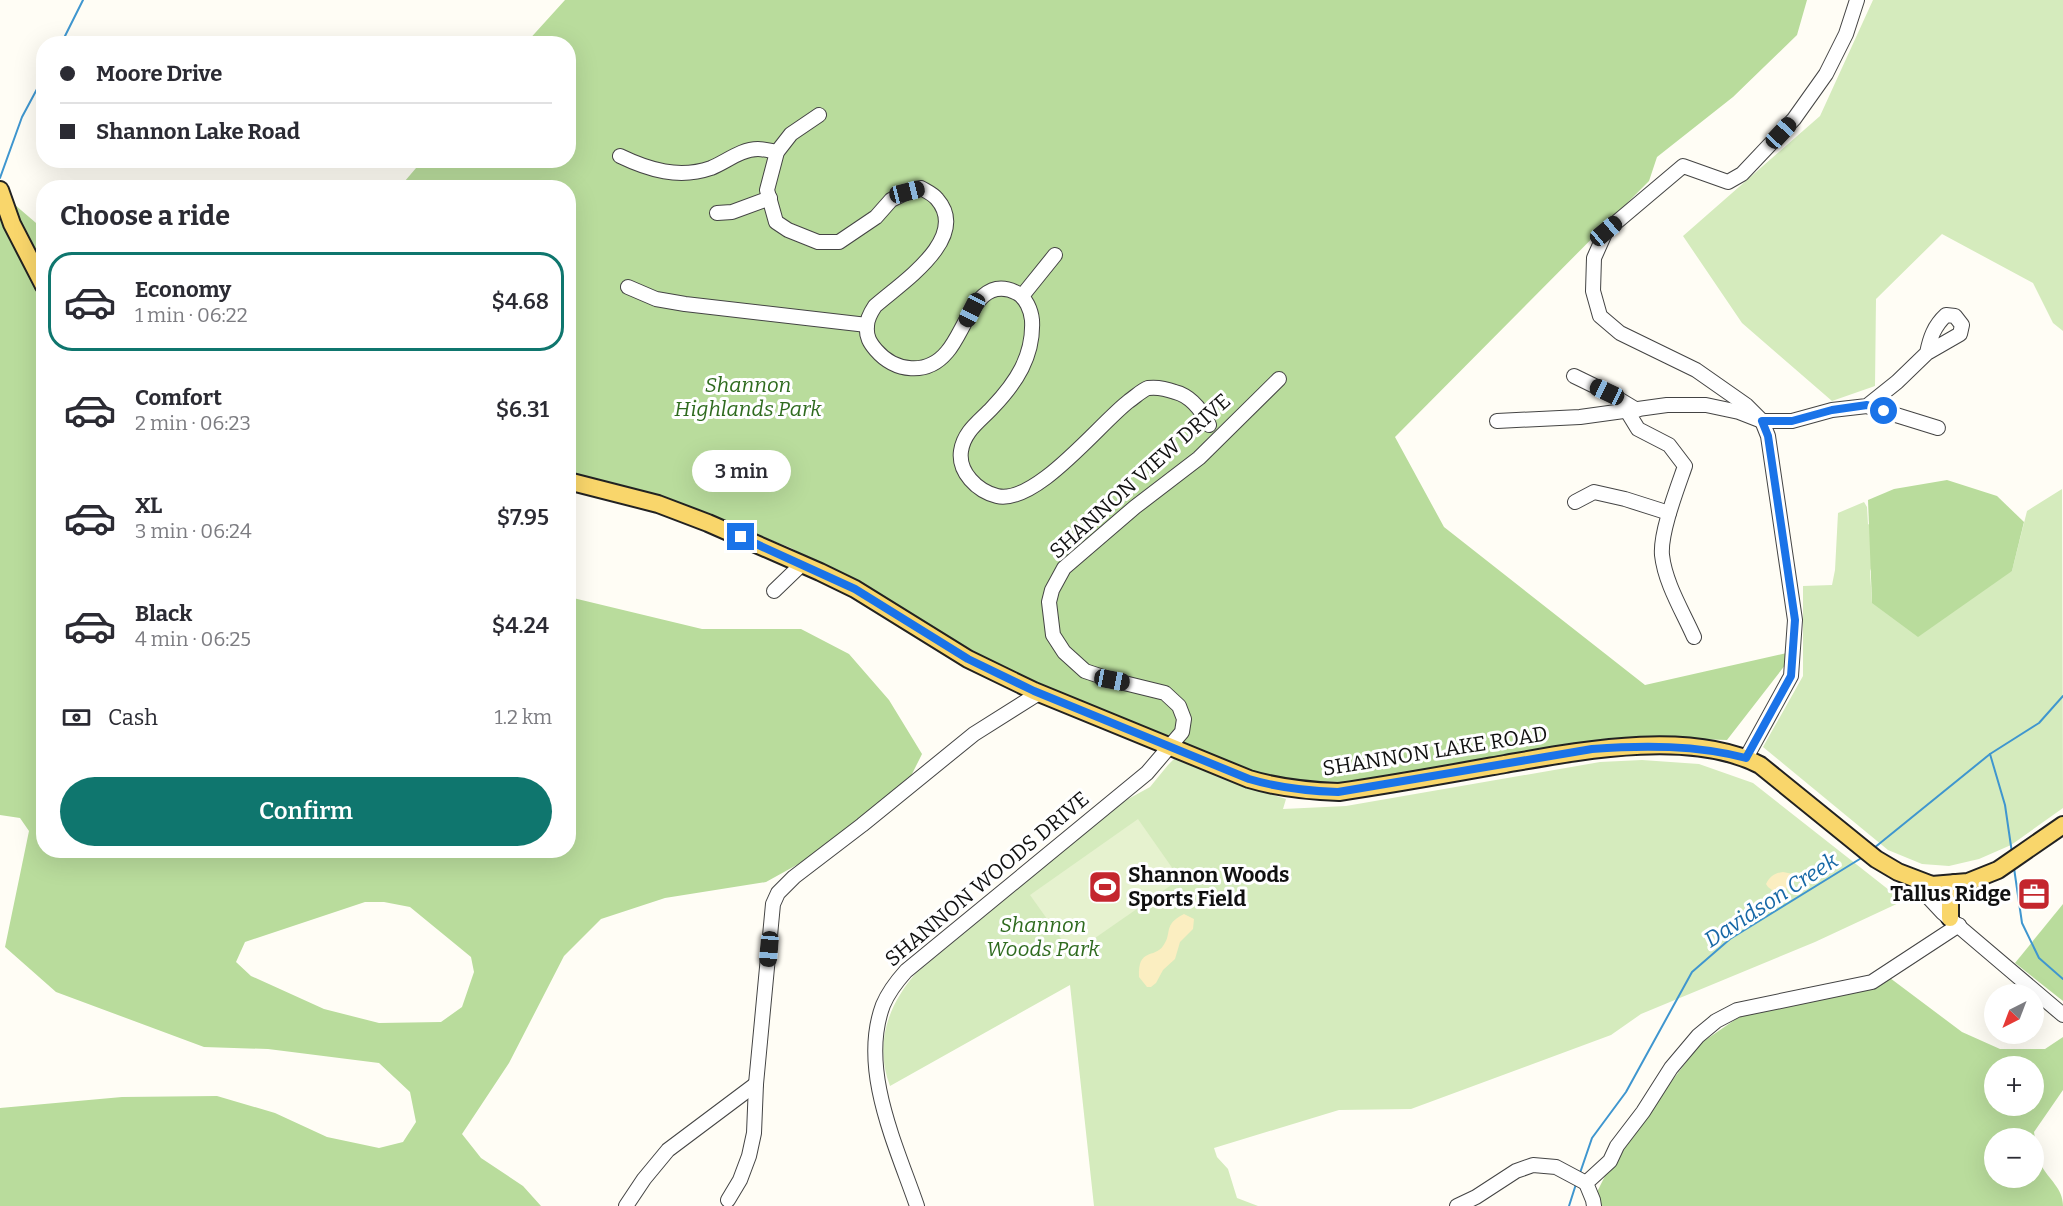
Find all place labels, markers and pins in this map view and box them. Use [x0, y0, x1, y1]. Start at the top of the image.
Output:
place label: Shannon Woods Sports Field [1128, 862, 1289, 912]
sports icon: Shannon Woods Sports Field [1087, 869, 1123, 905]
office icon: Tallus Ridge [2016, 876, 2052, 912]
place label: Tallus Ridge [1890, 881, 2011, 907]

